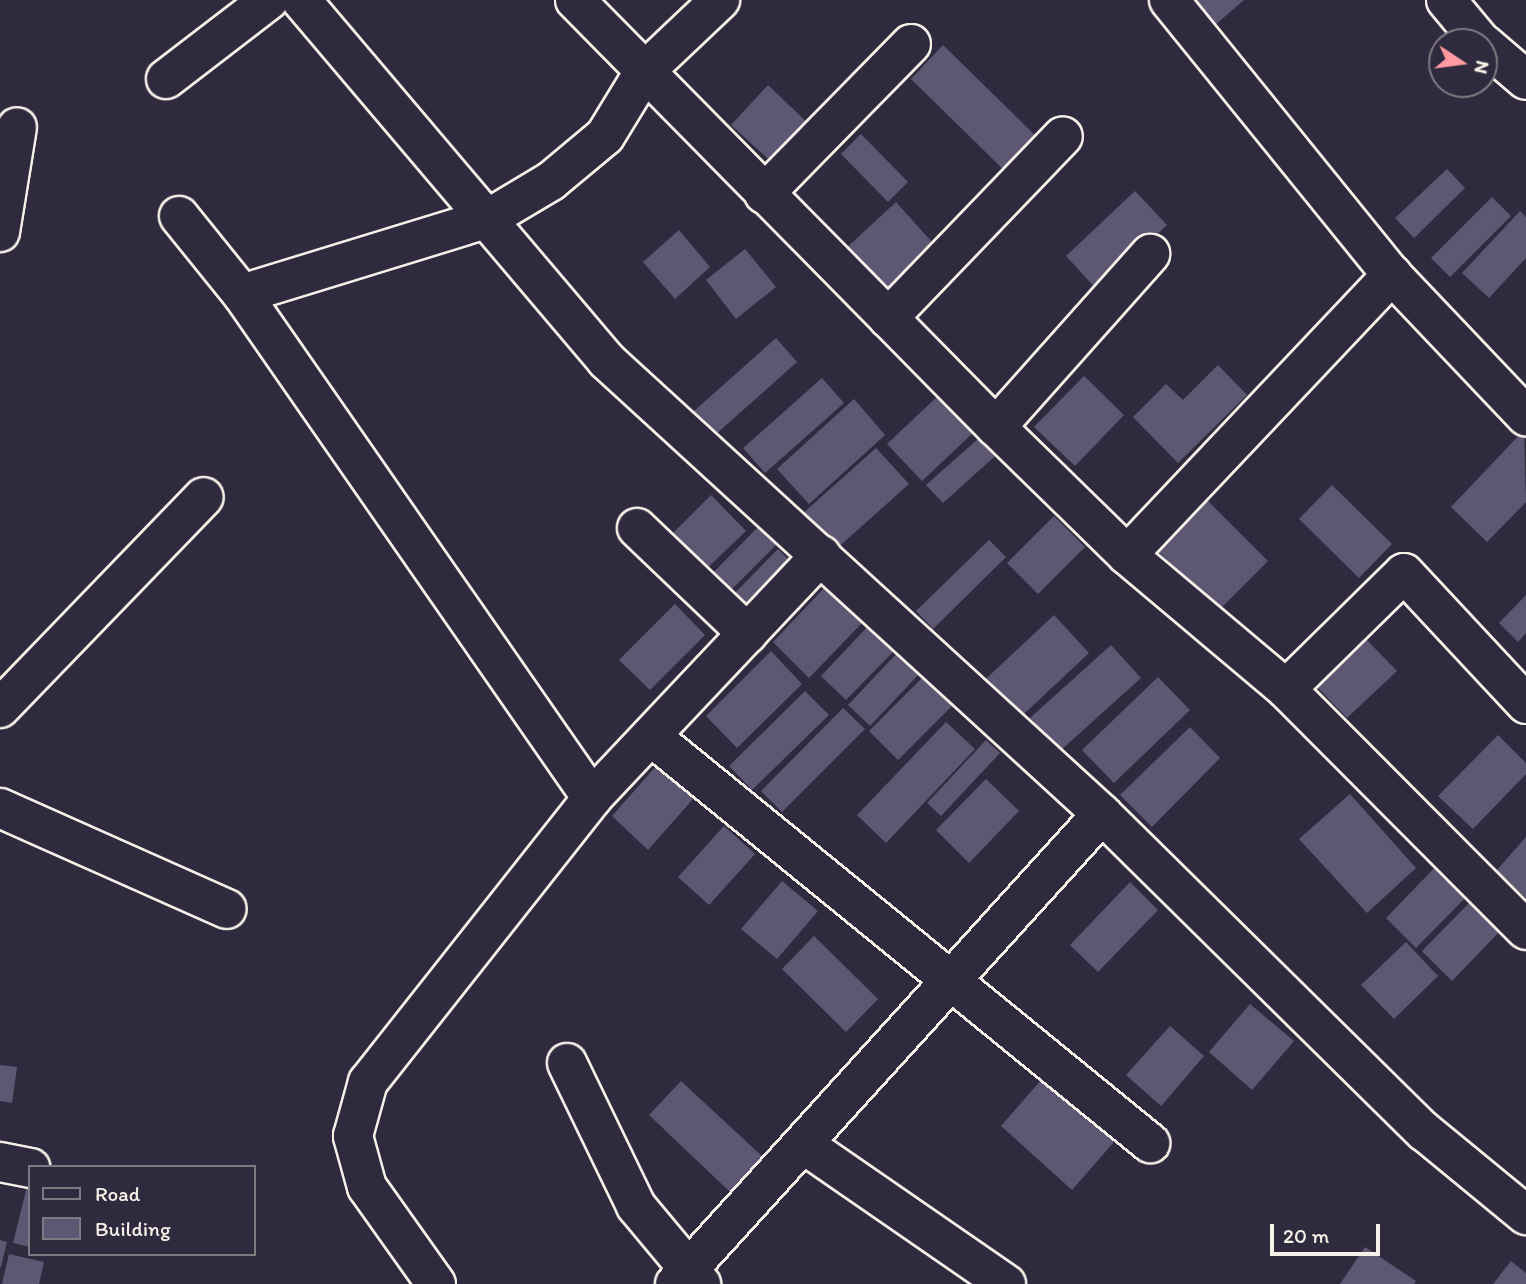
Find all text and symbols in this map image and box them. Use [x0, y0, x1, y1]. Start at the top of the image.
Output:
north arrow [1428, 28, 1498, 98]
text: N [1469, 59, 1495, 76]
legend [28, 1165, 256, 1256]
text: Road [95, 1181, 140, 1206]
scale bar [1274, 1210, 1384, 1254]
text: Building [95, 1216, 171, 1241]
text: 20 m [1283, 1223, 1329, 1248]

